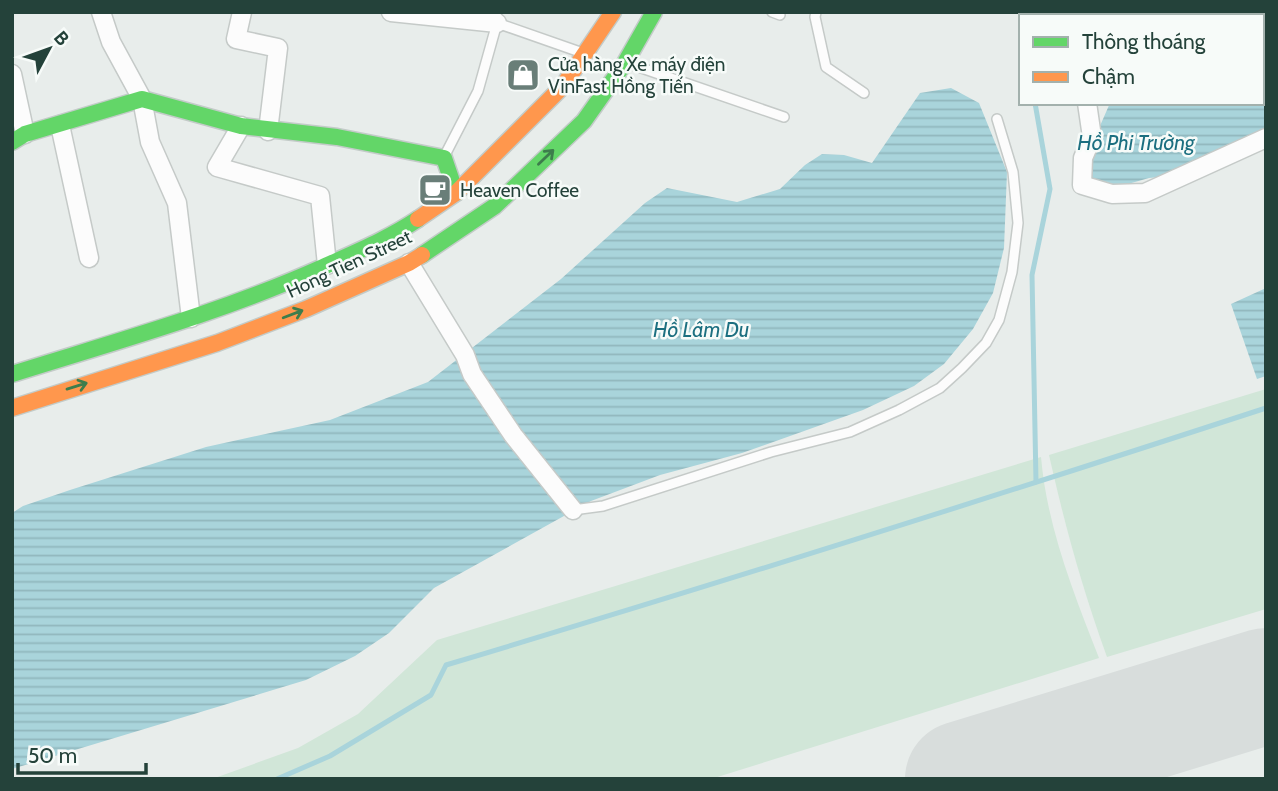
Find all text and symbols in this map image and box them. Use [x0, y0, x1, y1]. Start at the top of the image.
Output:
north arrow [14, 14, 84, 84]
legend [1019, 14, 1264, 105]
text: B [49, 26, 74, 50]
text: Thông thoáng [1082, 29, 1206, 54]
place label: Cửa hàng Xe máy điện VinFast Hồng Tiến [548, 53, 725, 98]
shop icon: Cửa hàng Xe máy điện VinFast Hồng Tiến [504, 56, 542, 94]
text: Chậm [1082, 64, 1135, 89]
water label: Hồ Phi Trường [1077, 130, 1196, 155]
one-way arrow [537, 149, 554, 166]
cafe icon: Heaven Coffee [416, 171, 454, 209]
place label: Heaven Coffee [460, 179, 579, 202]
street label: Hong Tien Street [283, 225, 416, 303]
one-way arrow [281, 307, 303, 320]
water label: Hồ Lâm Du [653, 317, 749, 342]
one-way arrow [66, 379, 88, 392]
scale bar [18, 732, 145, 776]
text: 50 m [28, 743, 77, 768]

